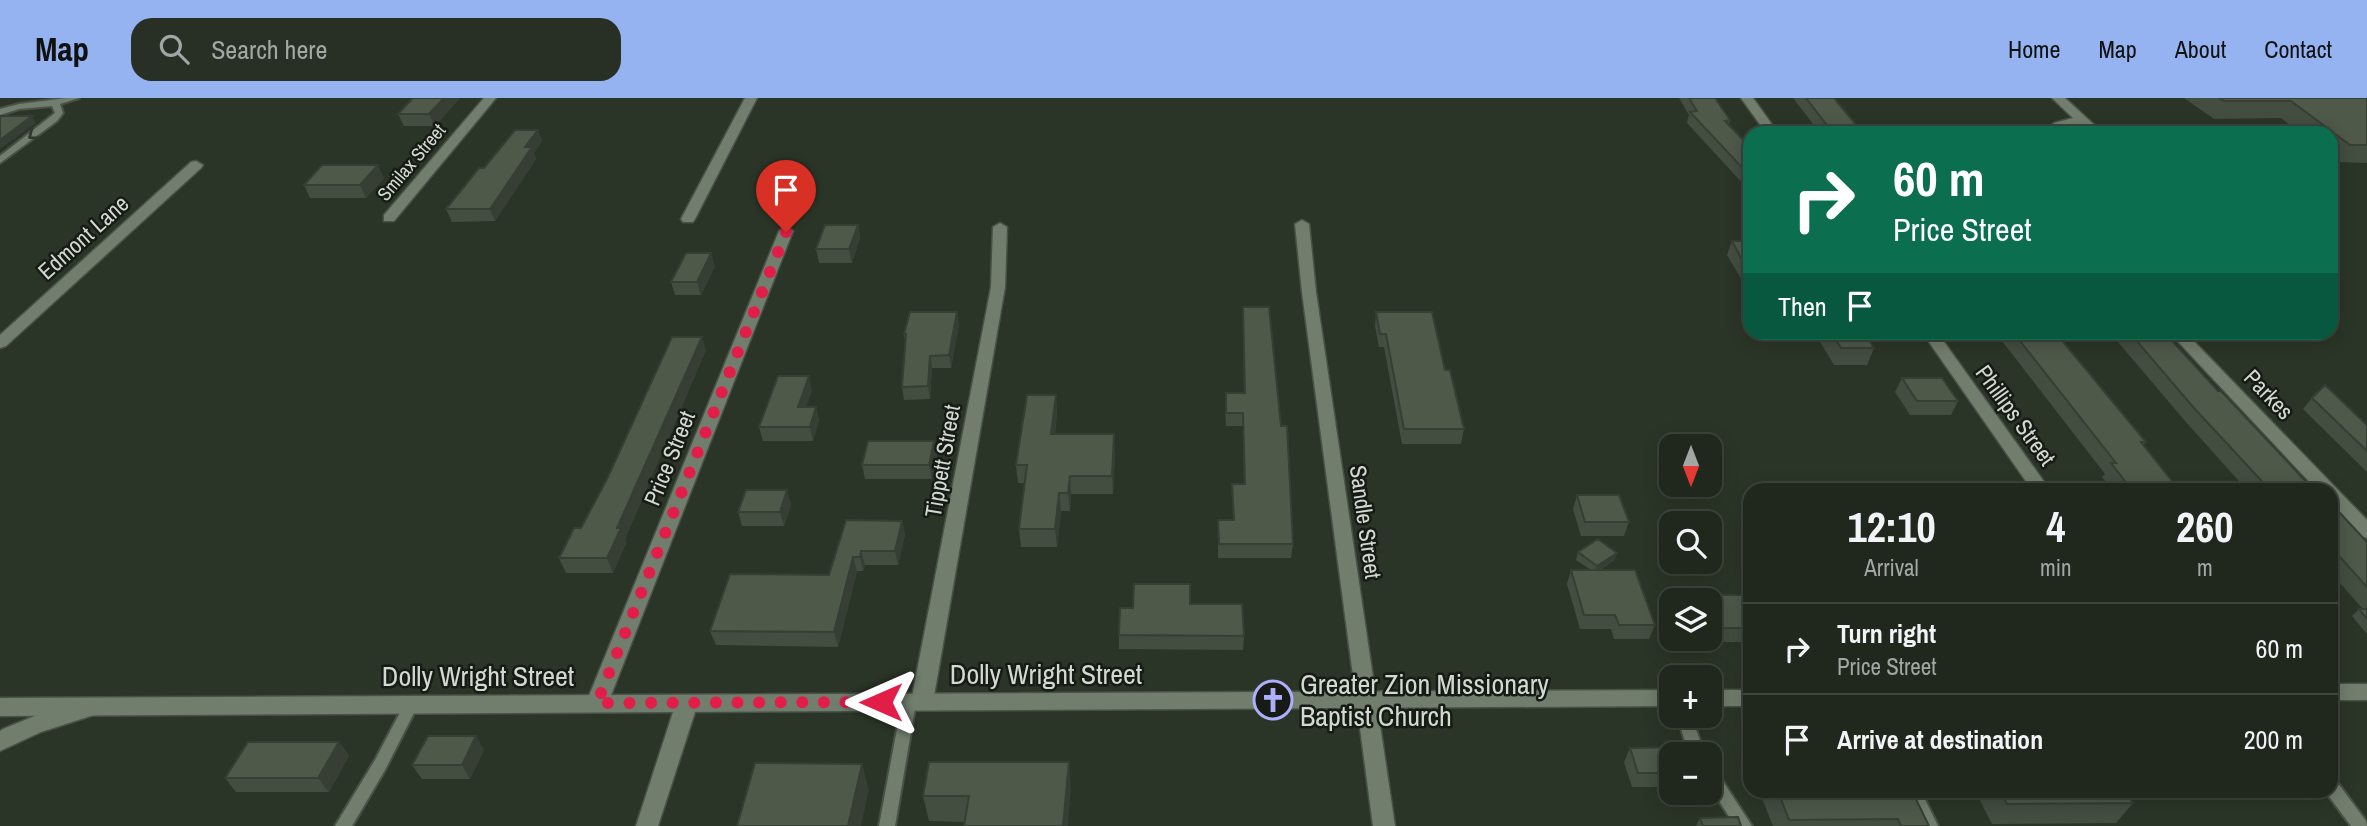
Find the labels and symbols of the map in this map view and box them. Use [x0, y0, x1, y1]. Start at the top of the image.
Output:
street label: Smilax Street [371, 117, 451, 206]
one-way arrow [28, 126, 41, 139]
pin [756, 160, 816, 232]
street label: Edmont Lane [31, 188, 135, 286]
street label: Phillips Street [1969, 358, 2063, 472]
street label: Parkes [2237, 362, 2301, 426]
street label: Tippett Street [917, 402, 967, 520]
street label: Price Street [636, 406, 702, 510]
north arrow [1659, 434, 1722, 497]
street label: Sandle Street [1343, 463, 1389, 581]
street label: Dolly Wright Street [950, 655, 1142, 693]
street label: Dolly Wright Street [382, 657, 574, 695]
position arrow [844, 665, 918, 739]
place label: Greater Zion Missionary Baptist Church [1300, 665, 1549, 735]
church icon: Greater Zion Missionary Baptist Church [1252, 679, 1294, 721]

